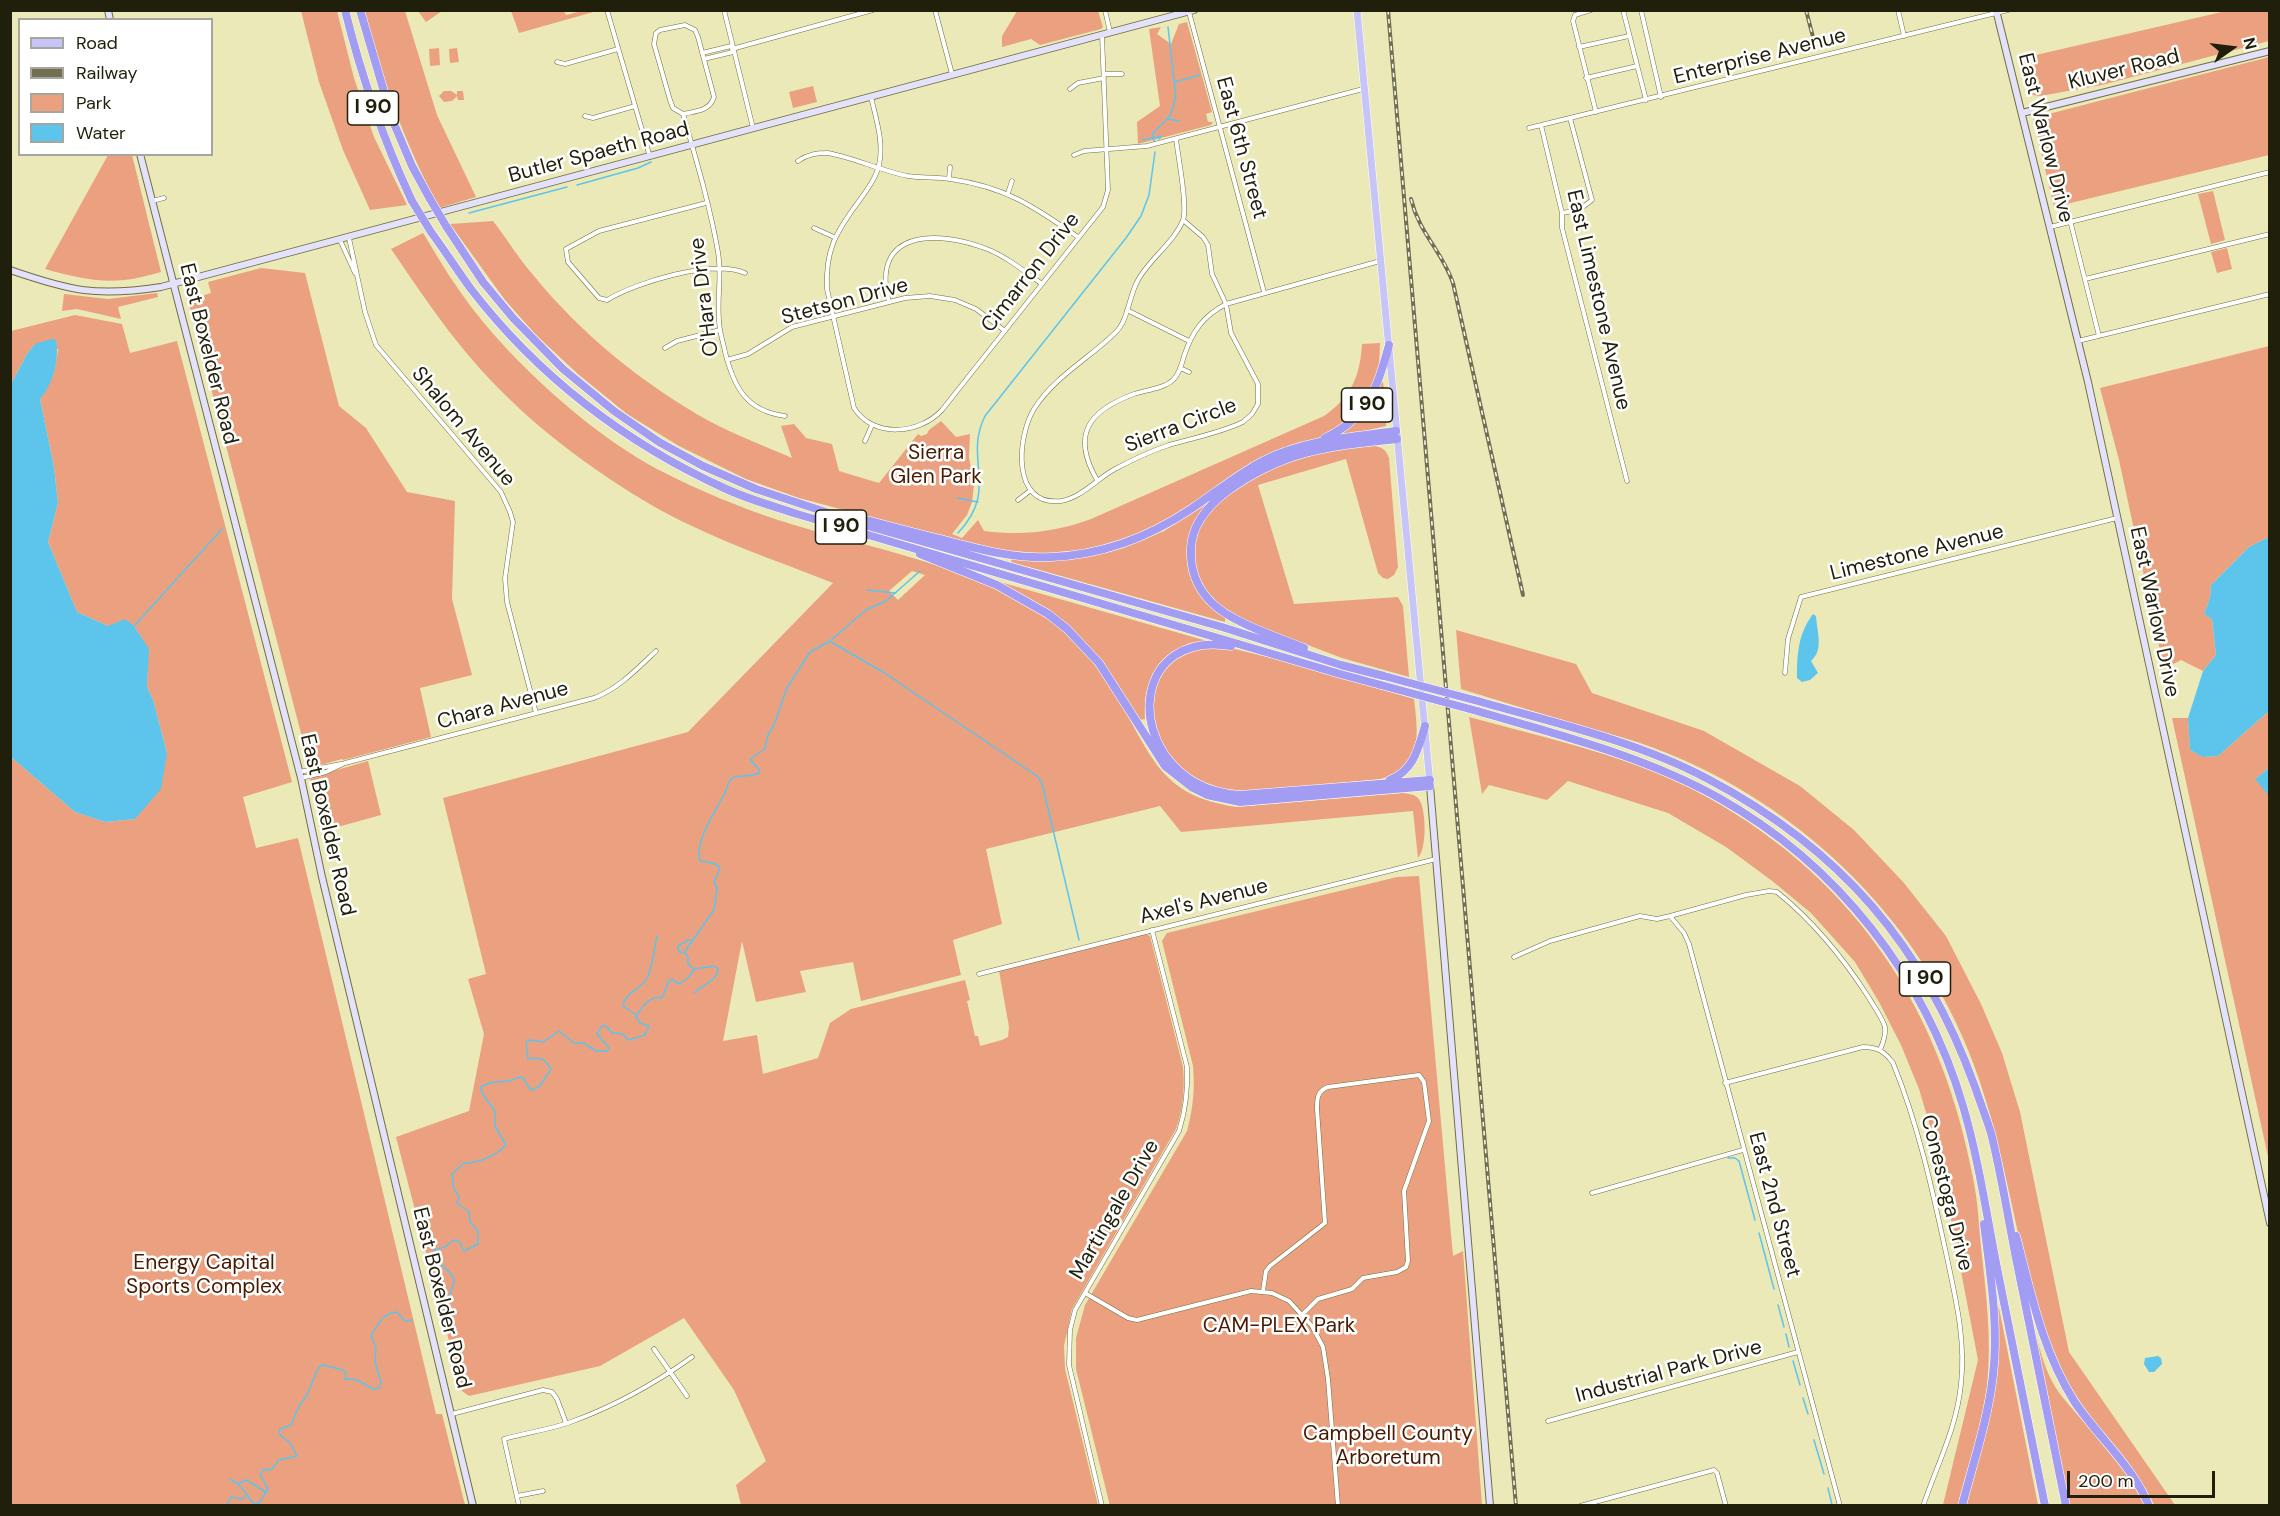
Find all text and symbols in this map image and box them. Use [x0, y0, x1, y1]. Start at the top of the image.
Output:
legend [18, 18, 213, 156]
north arrow [2202, 18, 2262, 78]
street label: Enterprise Avenue [1671, 23, 1849, 91]
text: Road [76, 31, 118, 55]
text: N [2238, 35, 2262, 52]
street label: Kluver Road [2066, 44, 2182, 96]
street label: East Warlow Drive [2012, 51, 2078, 225]
text: Railway [76, 61, 138, 85]
street label: East 6th Street [1210, 74, 1272, 222]
text: Park [76, 91, 112, 115]
road number: I 90 [348, 91, 398, 125]
street label: Butler Spaeth Road [506, 117, 692, 189]
text: Water [76, 121, 126, 145]
street label: East Limestone Avenue [1560, 187, 1636, 413]
street label: Cimarron Drive [976, 208, 1086, 338]
street label: O'Hara Drive [685, 236, 725, 358]
street label: East Boxelder Road [173, 261, 243, 447]
street label: Stetson Drive [779, 273, 911, 331]
street label: Shalom Avenue [406, 362, 520, 492]
road number: I 90 [1342, 388, 1392, 422]
street label: Sierra Circle [1122, 393, 1240, 459]
park label: Sierra Glen Park [890, 440, 982, 490]
road number: I 90 [816, 510, 866, 544]
street label: Limestone Avenue [1828, 519, 2006, 587]
street label: East Warlow Drive [2124, 524, 2184, 700]
street label: Chara Avenue [435, 676, 571, 736]
street label: East Boxelder Road [294, 732, 360, 918]
street label: Axel's Avenue [1137, 874, 1271, 930]
road number: I 90 [1900, 962, 1950, 996]
street label: Conestoga Drive [1914, 1112, 1978, 1274]
street label: East 2nd Street [1742, 1129, 1806, 1281]
street label: Martingale Drive [1065, 1136, 1165, 1284]
street label: East Boxelder Road [406, 1205, 476, 1391]
park label: Energy Capital Sports Complex [126, 1250, 282, 1300]
park label: CAM-PLEX Park [1203, 1313, 1355, 1339]
street label: Industrial Park Drive [1573, 1335, 1765, 1409]
park label: Campbell County Arboretum [1303, 1421, 1473, 1471]
scale bar [2070, 1459, 2218, 1497]
text: 200 m [2078, 1469, 2134, 1493]

